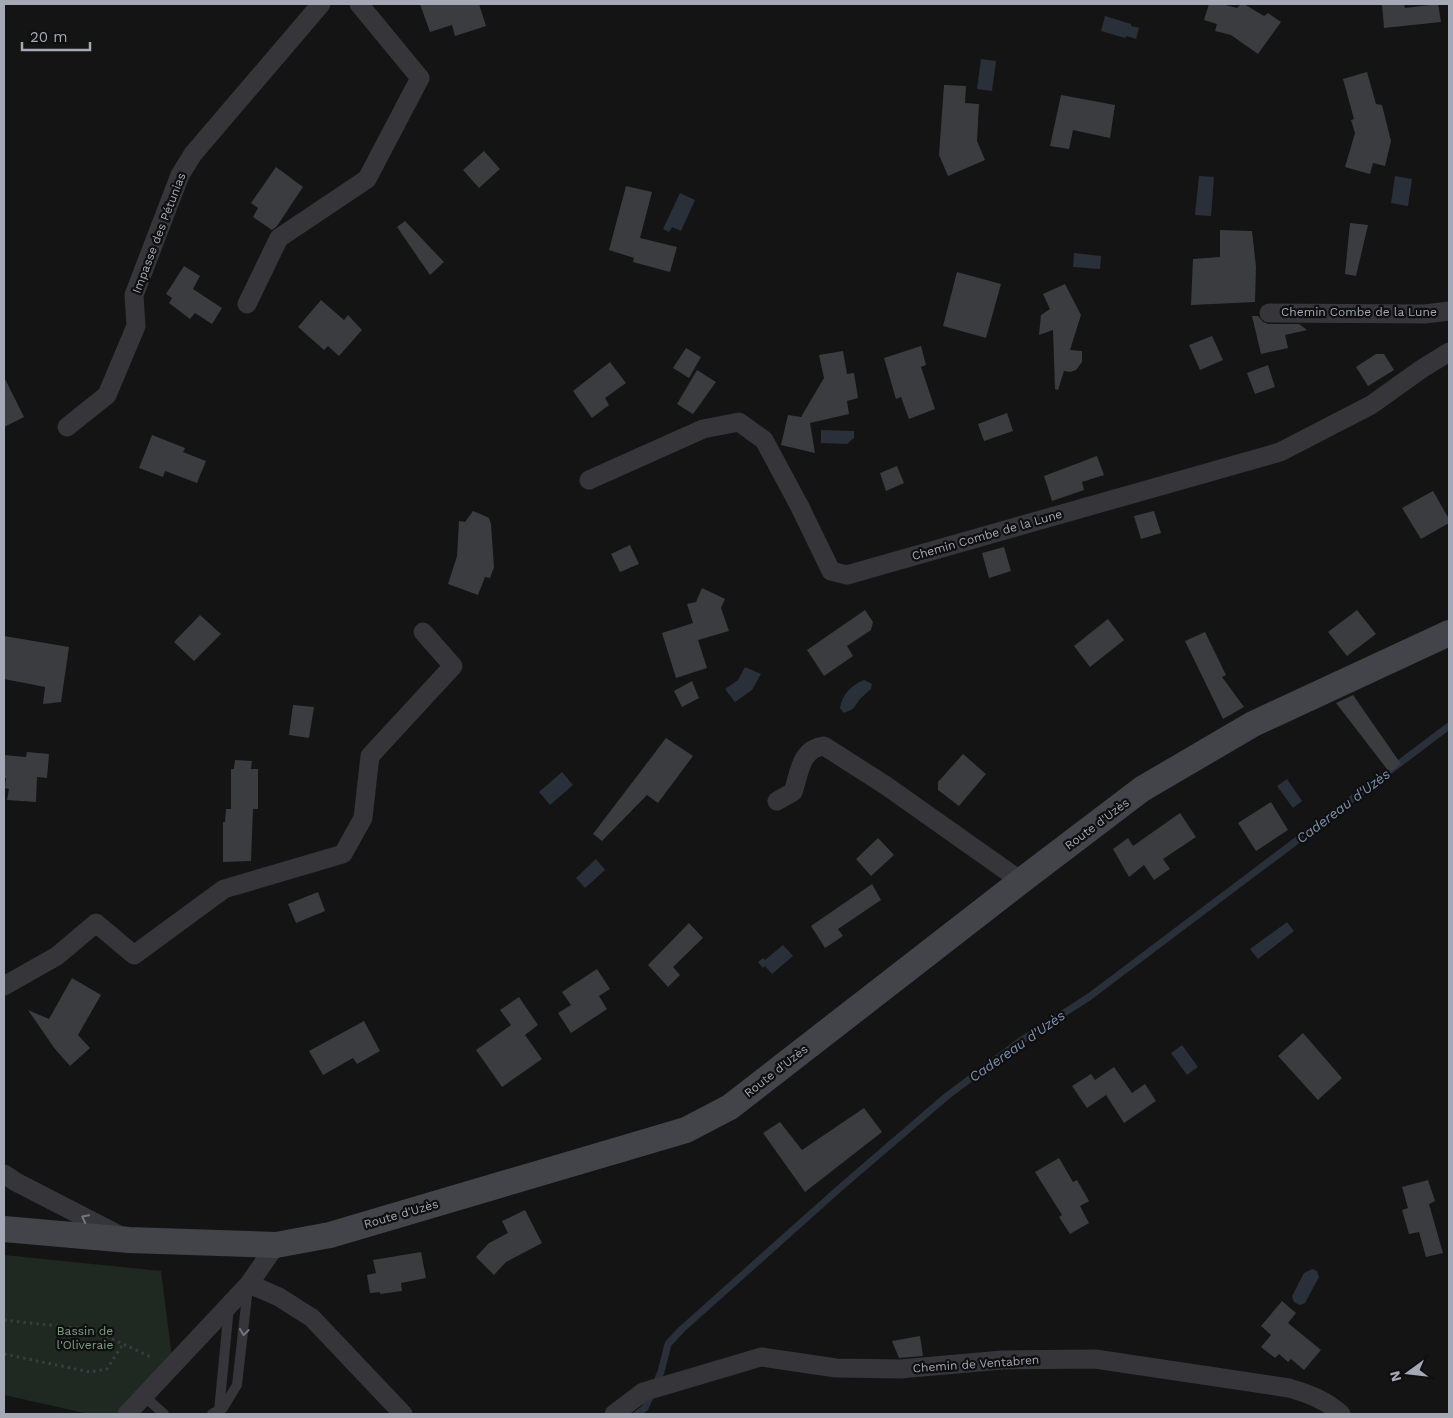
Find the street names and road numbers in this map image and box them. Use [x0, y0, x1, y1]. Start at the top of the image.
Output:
street label: Impasse des Pétunias [130, 171, 188, 295]
street label: Chemin Combe de la Lune [1281, 305, 1437, 319]
street label: Chemin Combe de la Lune [910, 507, 1064, 563]
street label: Route d'Uzès [1062, 795, 1132, 853]
street label: Route d'Uzès [741, 1042, 811, 1100]
street label: Route d'Uzès [362, 1197, 440, 1231]
street label: Chemin de Ventabren [912, 1353, 1040, 1375]

